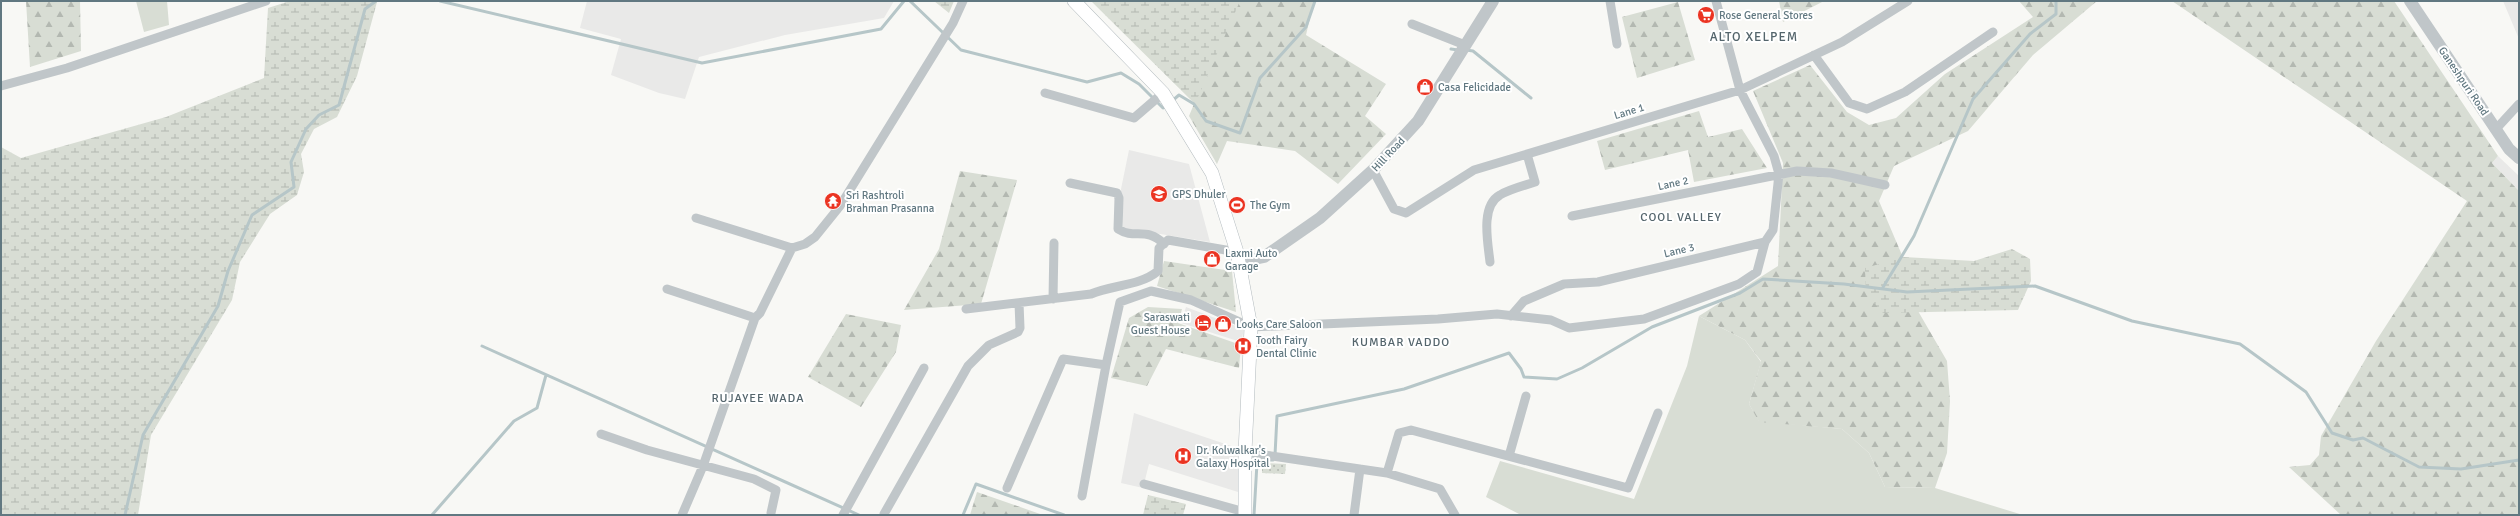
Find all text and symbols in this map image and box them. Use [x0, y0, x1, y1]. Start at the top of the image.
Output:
supermarket icon: Rose General Stores [1696, 5, 1716, 25]
place label: Rose General Stores [1719, 9, 1813, 22]
district label: ALTO XELPEM [1710, 29, 1798, 45]
street label: Ganeshpuri Road [2436, 44, 2491, 118]
shop icon: Casa Felicidade [1415, 77, 1435, 97]
place label: Casa Felicidade [1438, 81, 1511, 94]
street label: Lane 1 [1612, 101, 1646, 122]
street label: Hill Road [1369, 134, 1408, 174]
street label: Lane 2 [1657, 174, 1690, 193]
school or university icon: GPS Dhuler [1149, 184, 1169, 204]
place label: GPS Dhuler [1172, 188, 1226, 201]
place label: Sri Rashtroli Brahman Prasanna [846, 189, 935, 215]
temple icon: Sri Rashtroli Brahman Prasanna [823, 191, 843, 211]
sports icon: The Gym [1227, 195, 1247, 215]
place label: The Gym [1250, 199, 1290, 212]
district label: COOL VALLEY [1640, 210, 1722, 225]
street label: Lane 3 [1663, 241, 1696, 260]
place label: Laxmi Auto Garage [1225, 247, 1278, 273]
shop icon: Laxmi Auto Garage [1202, 249, 1222, 269]
place label: Saraswati Guest House [1131, 311, 1190, 337]
hotel icon: Saraswati Guest House [1193, 313, 1213, 333]
shop icon: Looks Care Saloon [1213, 314, 1233, 334]
place label: Looks Care Saloon [1236, 318, 1322, 331]
place label: Tooth Fairy Dental Clinic [1256, 334, 1317, 360]
district label: KUMBAR VADDO [1352, 335, 1450, 350]
hospital icon: Tooth Fairy Dental Clinic [1233, 336, 1253, 356]
district label: RUJAYEE WADA [711, 391, 805, 406]
place label: Dr. Kolwalkar's Galaxy Hospital [1196, 444, 1269, 470]
hospital icon: Dr. Kolwalkar's Galaxy Hospital [1173, 446, 1193, 466]

